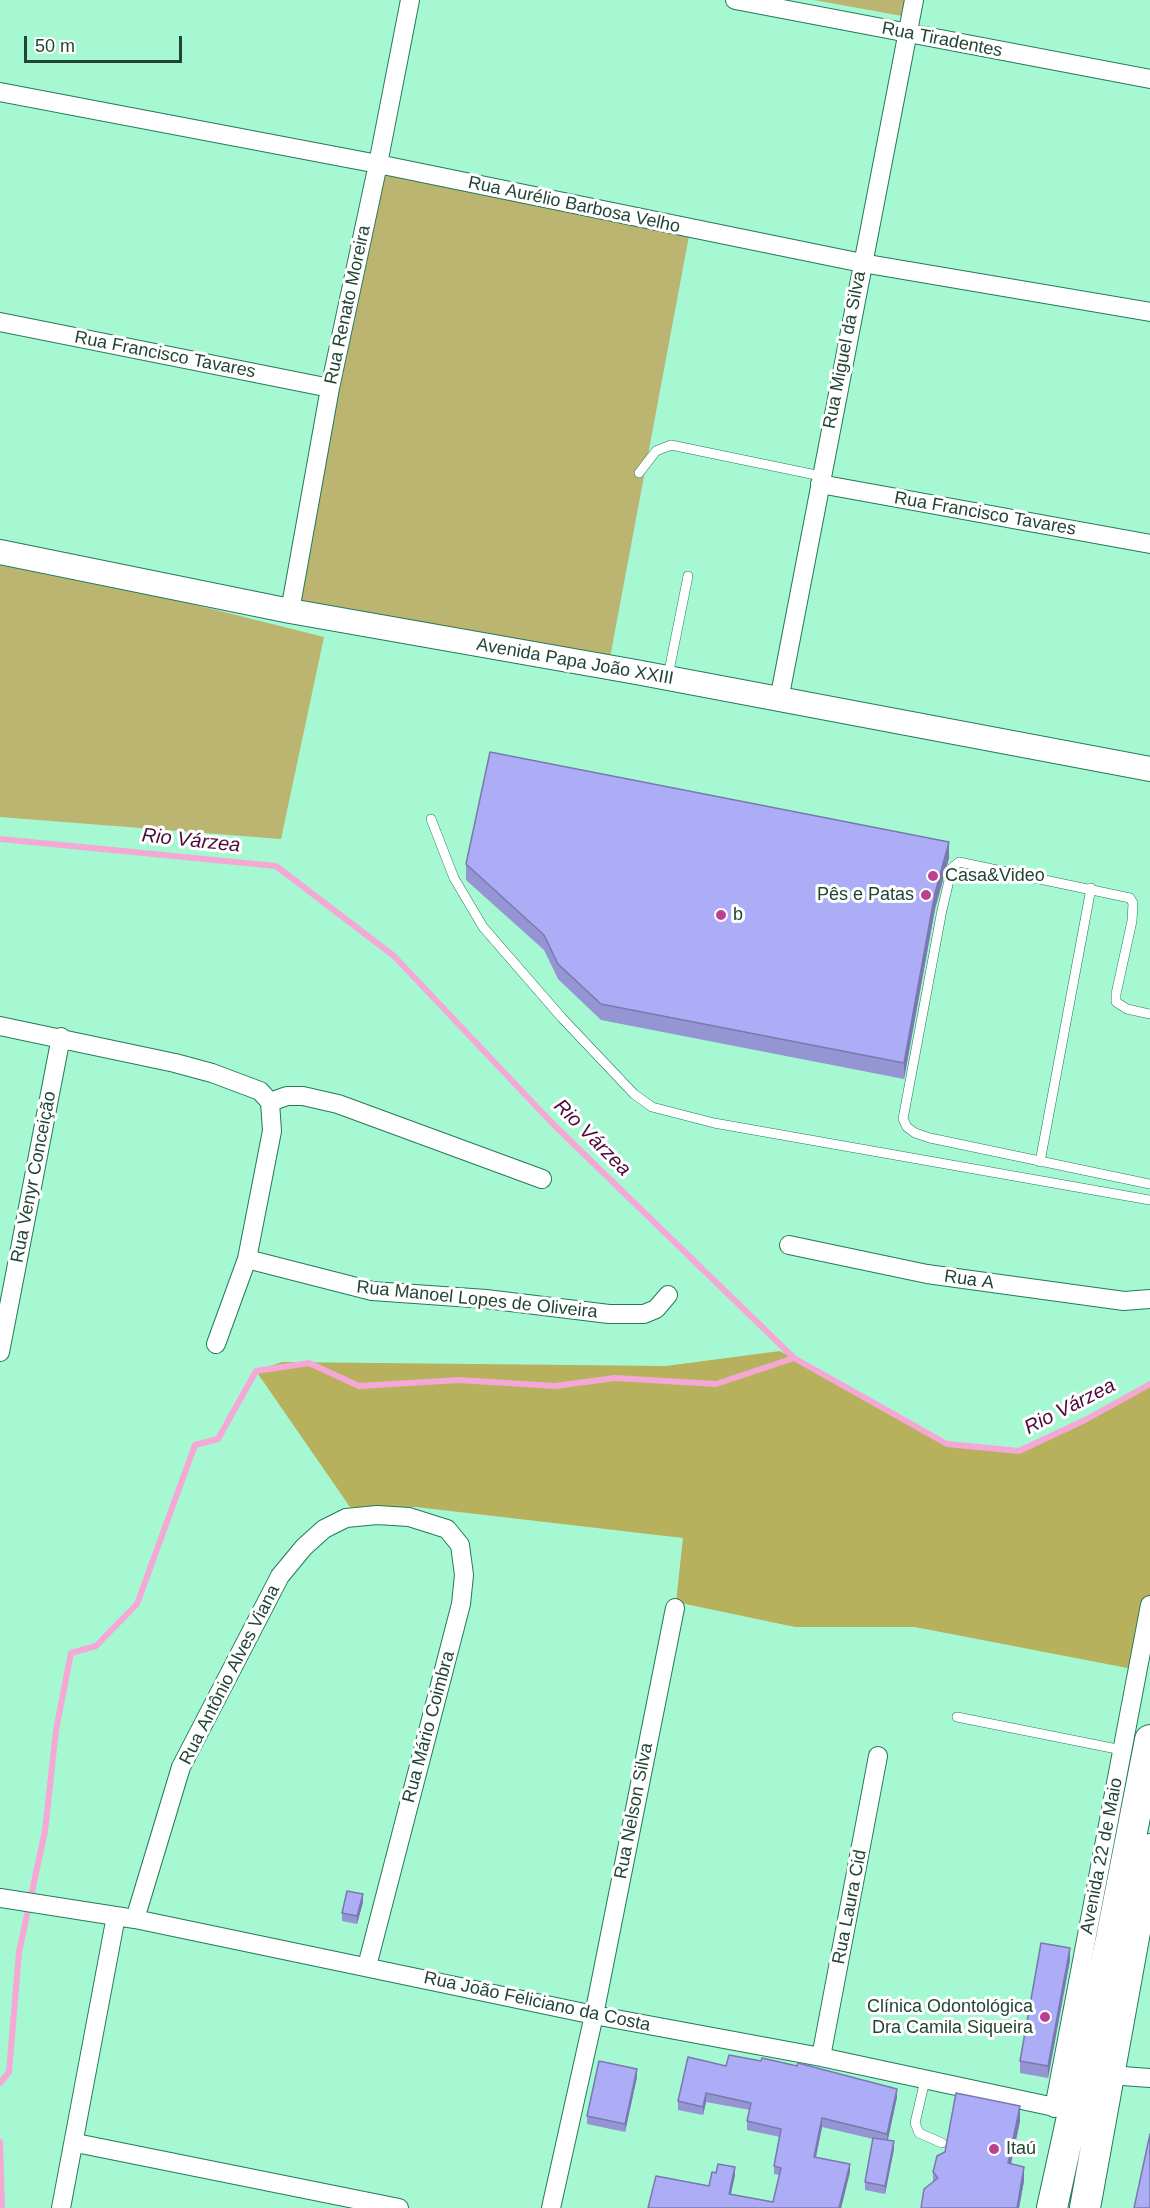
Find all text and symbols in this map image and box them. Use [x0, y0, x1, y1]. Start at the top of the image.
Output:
street label: Rua Tiradentes [880, 18, 1004, 62]
scale bar [27, 24, 184, 62]
text: 50 m [35, 36, 75, 56]
street label: Rua Aurélio Barbosa Velho [466, 172, 682, 238]
street label: Rua Renato Moreira [321, 223, 375, 387]
street label: Rua Miguel da Silva [819, 269, 871, 431]
street label: Rua Francisco Tavares [73, 327, 257, 383]
street label: Rua Francisco Tavares [892, 487, 1078, 541]
street label: Avenida Papa João XXIII [475, 634, 675, 690]
water label: Rio Várzea [141, 824, 241, 858]
place label: Casa&Video [945, 865, 1045, 887]
marker: Casa&Video [926, 869, 940, 883]
place label: Pês e Patas [817, 884, 914, 906]
marker: Pês e Patas [919, 888, 933, 902]
place label: b [733, 904, 743, 926]
marker: b [714, 908, 728, 922]
street label: Rua Venyr Conceição [7, 1089, 61, 1265]
water label: Rio Várzea [549, 1095, 635, 1181]
street label: Rua A [943, 1266, 995, 1294]
street label: Rua Manoel Lopes de Oliveira [355, 1277, 599, 1323]
water label: Rio Várzea [1020, 1374, 1120, 1440]
street label: Rua Antônio Alves Viana [175, 1582, 285, 1768]
street label: Rua Mário Coimbra [398, 1649, 460, 1805]
street label: Rua Nelson Silva [610, 1741, 658, 1881]
street label: Avenida 22 de Maio [1076, 1776, 1128, 1936]
street label: Rua Laura Cid [828, 1848, 872, 1966]
street label: Rua João Feliciano da Costa [422, 1967, 652, 2037]
place label: Clínica Odontológica Dra Camila Siqueira [867, 1996, 1033, 2038]
marker: Clínica Odontológica Dra Camila Siqueira [1038, 2010, 1052, 2024]
place label: Itaú [1006, 2138, 1036, 2160]
marker: Itaú [987, 2142, 1001, 2156]

